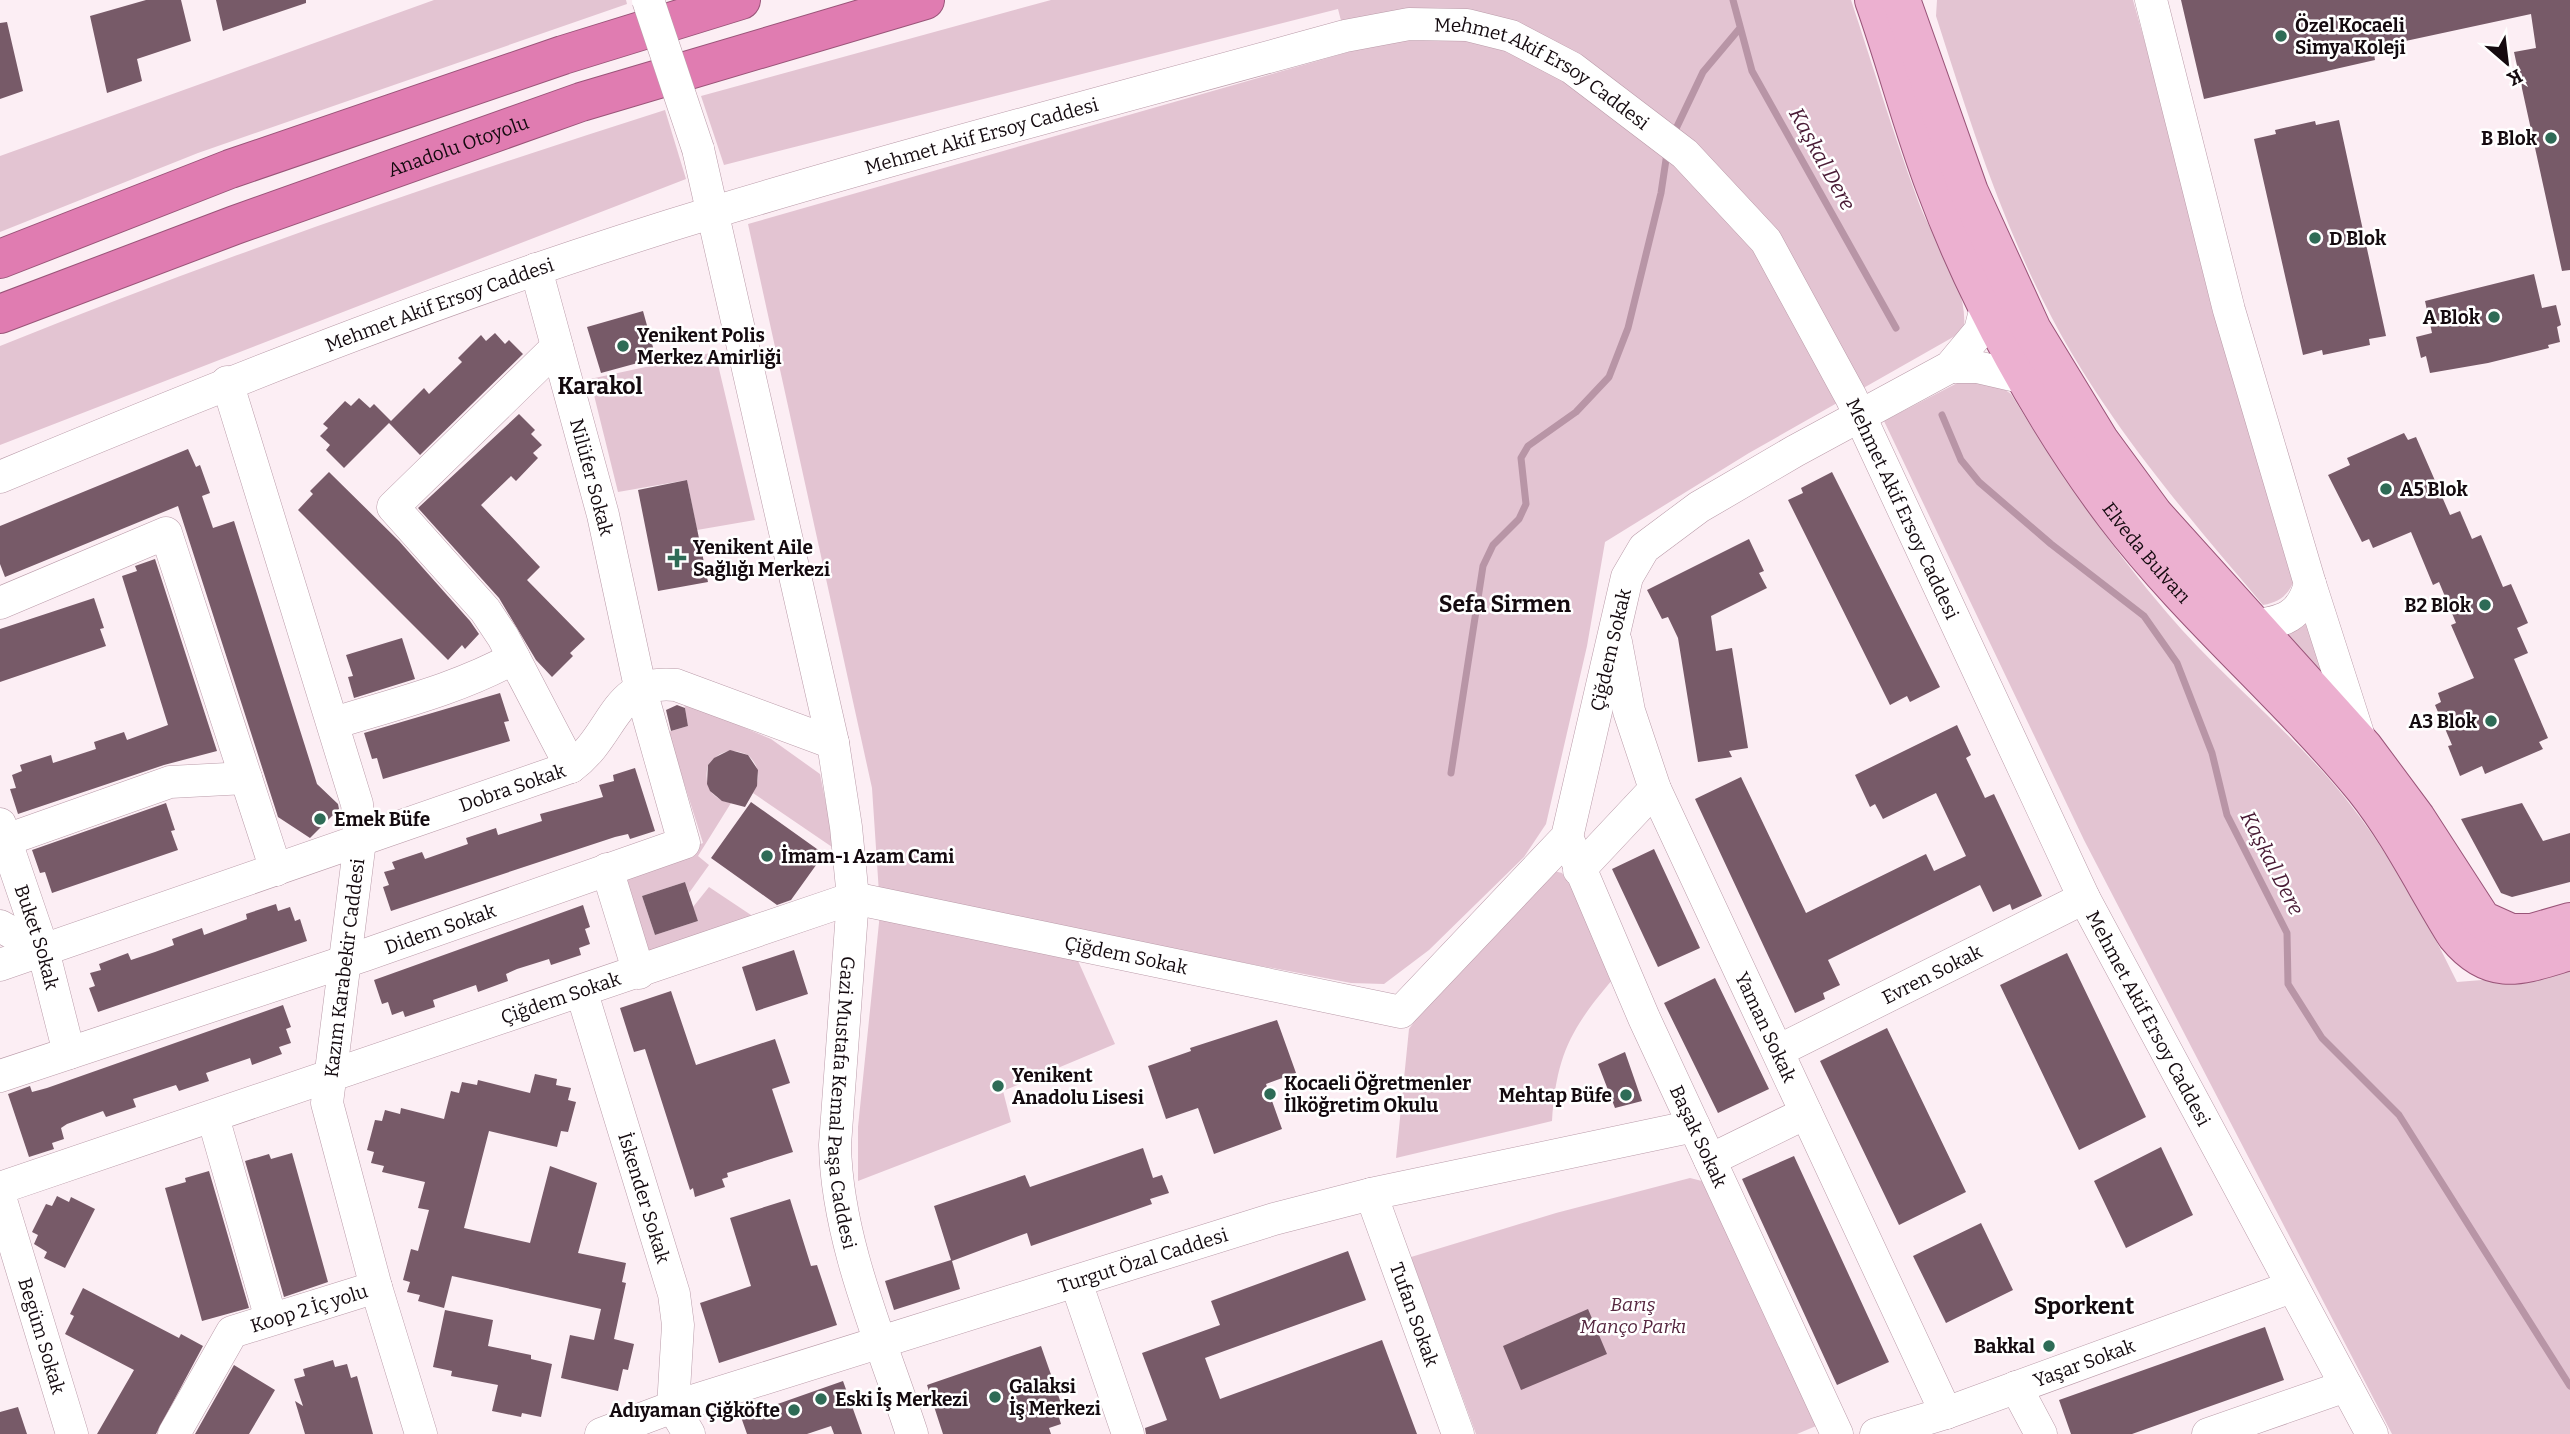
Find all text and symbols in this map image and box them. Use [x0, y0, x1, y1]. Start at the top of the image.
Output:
street label: Mehmet Akif Ersoy Caddesi [1434, 13, 1654, 135]
place label: Özel Kocaeli Simya Koleji [2295, 13, 2406, 59]
marker: Özel Kocaeli Simya Koleji [2273, 28, 2289, 44]
north arrow [2472, 28, 2542, 98]
text: K [2503, 64, 2526, 91]
street label: Mehmet Akif Ersoy Caddesi [862, 93, 1101, 179]
water label: Kaşkal Dere [1783, 103, 1861, 215]
street label: Anadolu Otoyolu [385, 111, 532, 182]
place label: B Blok [2481, 127, 2538, 150]
marker: B Blok [2543, 130, 2559, 146]
place label: D Blok [2329, 227, 2387, 250]
marker: D Blok [2307, 230, 2323, 246]
street label: Mehmet Akif Ersoy Caddesi [322, 253, 557, 357]
place label: A Blok [2423, 306, 2481, 329]
marker: A Blok [2486, 309, 2502, 325]
place label: Yenikent Polis Merkez Amirliği [637, 324, 782, 369]
marker: Yenikent Polis Merkez Amirliği [615, 338, 631, 354]
district label: Karakol [557, 372, 643, 400]
street label: Mehmet Akif Ersoy Caddesi [1841, 395, 1964, 623]
street label: Nilüfer Sokak [565, 416, 618, 538]
place label: A5 Blok [2400, 478, 2468, 501]
marker: A5 Blok [2378, 481, 2394, 497]
street label: Elveda Bulvarı [2097, 498, 2196, 608]
place label: Yenikent Aile Sağlığı Merkezi [693, 536, 830, 581]
marker: Yenikent Aile Sağlığı Merkezi [667, 548, 687, 568]
street label: Çiğdem Sokak [1585, 586, 1636, 713]
district label: Sefa Sirmen [1439, 590, 1571, 618]
place label: B2 Blok [2404, 594, 2472, 617]
marker: B2 Blok [2477, 597, 2493, 613]
place label: A3 Blok [2409, 710, 2478, 733]
marker: A3 Blok [2483, 713, 2499, 729]
street label: Dobra Sokak [456, 759, 569, 817]
water label: Kaşkal Dere [2235, 807, 2310, 920]
place label: Emek Büfe [334, 808, 430, 831]
marker: Emek Büfe [312, 811, 328, 827]
place label: İmam-ı Azam Cami [781, 844, 954, 868]
marker: İmam-ı Azam Cami [759, 848, 775, 864]
street label: Kazım Karabekir Caddesi [320, 857, 369, 1079]
street label: Buket Sokak [10, 882, 64, 992]
street label: Didem Sokak [382, 899, 499, 959]
street label: Mehmet Akif Ersoy Caddesi [2081, 907, 2216, 1130]
street label: Çiğdem Sokak [1063, 931, 1190, 979]
street label: Evren Sokak [1878, 940, 1986, 1009]
street label: Gazi Mustafa Kemal Paşa Caddesi [823, 955, 861, 1252]
street label: Çiğdem Sokak [498, 967, 624, 1029]
street label: Yaman Sokak [1730, 968, 1801, 1086]
place label: Yenikent Anadolu Lisesi [1012, 1064, 1144, 1109]
place label: Kocaeli Öğretmenler İlköğretim Okulu [1284, 1071, 1471, 1117]
marker: Yenikent Anadolu Lisesi [990, 1078, 1006, 1094]
street label: Başak Sokak [1665, 1082, 1732, 1191]
place label: Mehtap Büfe [1499, 1084, 1612, 1107]
marker: Kocaeli Öğretmenler İlköğretim Okulu [1262, 1086, 1278, 1102]
marker: Mehtap Büfe [1618, 1087, 1634, 1103]
street label: İskender Sokak [613, 1130, 675, 1266]
street label: Turgut Özal Caddesi [1055, 1223, 1231, 1298]
street label: Tufan Sokak [1385, 1259, 1444, 1370]
street label: Begüm Sokak [13, 1275, 70, 1397]
street label: Koop 2 İç yolu [248, 1279, 371, 1338]
district label: Sporkent [2034, 1292, 2134, 1320]
park label: Barış Manço Parkı [1580, 1293, 1686, 1338]
street label: Yaşar Sokak [2030, 1334, 2138, 1392]
place label: Bakkal [1974, 1335, 2035, 1358]
marker: Bakkal [2041, 1338, 2057, 1354]
place label: Galaksi İş Merkezi [1009, 1375, 1101, 1420]
place label: Eski İş Merkezi [835, 1387, 968, 1411]
marker: Galaksi İş Merkezi [987, 1389, 1003, 1405]
marker: Eski İş Merkezi [813, 1391, 829, 1407]
place label: Adıyaman Çiğköfte [609, 1399, 780, 1422]
marker: Adıyaman Çiğköfte [786, 1402, 802, 1418]

